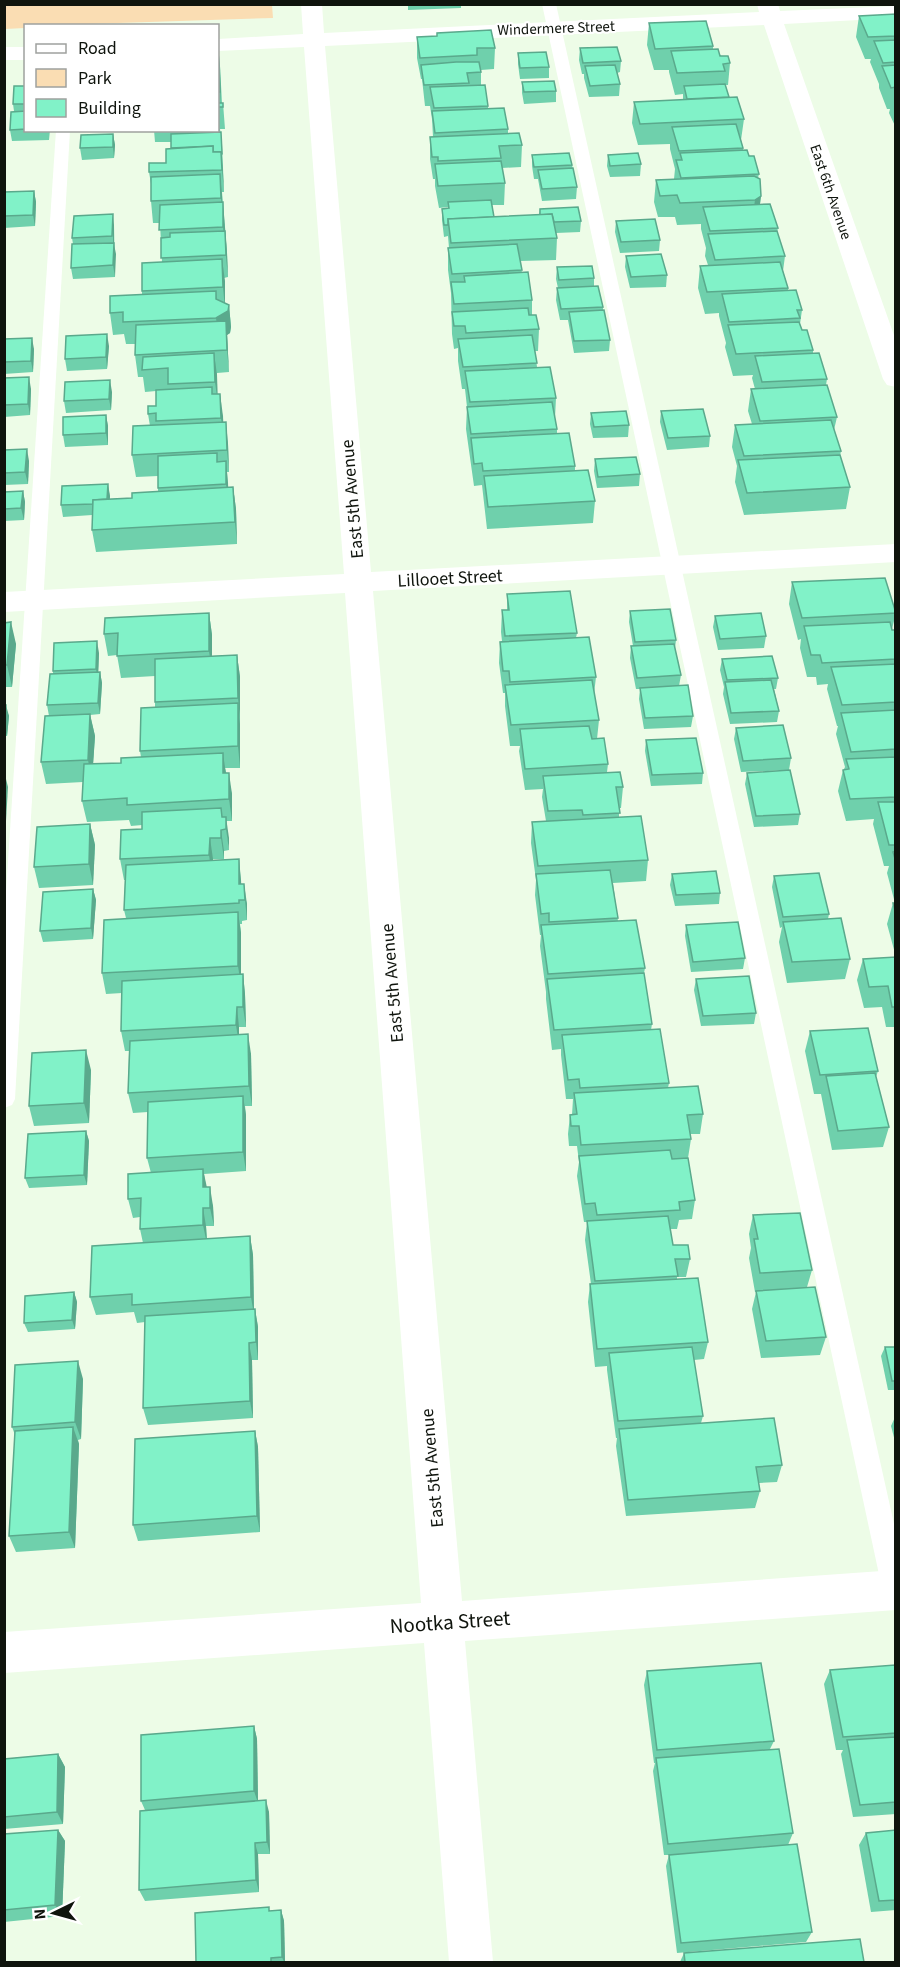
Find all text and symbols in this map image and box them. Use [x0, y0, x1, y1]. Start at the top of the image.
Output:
street label: Windermere Street [497, 16, 615, 41]
legend [24, 24, 219, 132]
text: Road [78, 36, 117, 61]
text: Park [78, 66, 112, 91]
text: Building [78, 96, 141, 121]
street label: East 6th Avenue [804, 142, 857, 243]
street label: East 5th Avenue [335, 438, 370, 559]
street label: Lillooet Street [397, 563, 503, 594]
street label: East 5th Avenue [375, 922, 410, 1043]
street label: East 5th Avenue [415, 1407, 450, 1528]
street label: Nootka Street [389, 1603, 511, 1641]
north arrow [24, 1883, 84, 1943]
text: N [29, 1908, 51, 1920]

